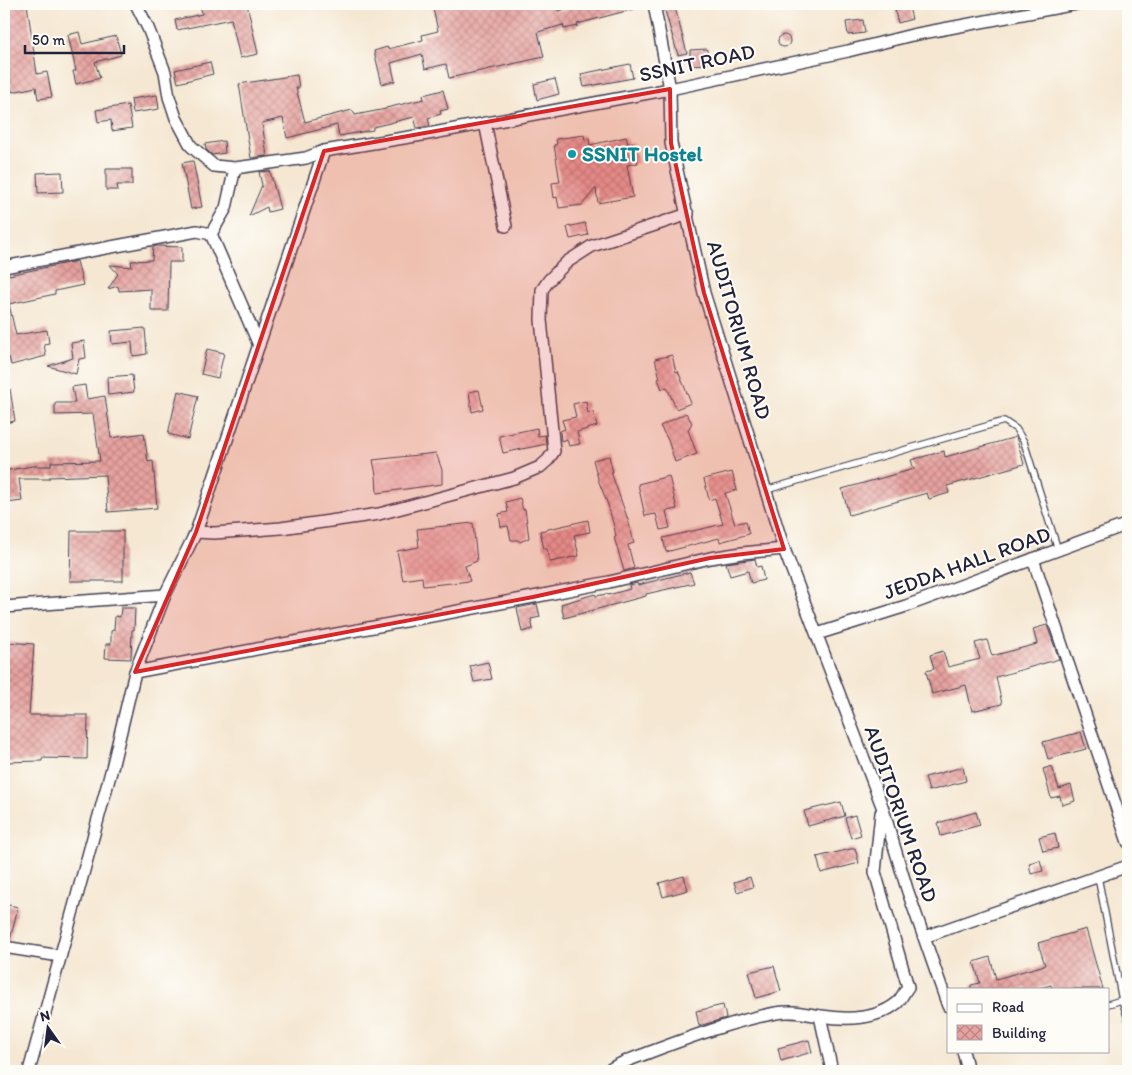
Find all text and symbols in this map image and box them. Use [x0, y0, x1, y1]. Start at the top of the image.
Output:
scale bar [25, 22, 124, 54]
text: 50 m [32, 31, 65, 49]
street label: SSNIT ROAD [637, 38, 757, 87]
place label: SSNIT Hostel [582, 141, 704, 166]
marker: SSNIT Hostel [566, 148, 578, 160]
street label: AUDITORIUM ROAD [702, 237, 777, 422]
street label: JEDDA HALL ROAD [880, 521, 1054, 604]
street label: AUDITORIUM ROAD [860, 722, 943, 906]
legend [947, 988, 1110, 1052]
text: Road [992, 998, 1025, 1016]
north arrow [22, 1002, 72, 1052]
text: N [38, 1006, 52, 1025]
text: Building [992, 1024, 1046, 1042]

